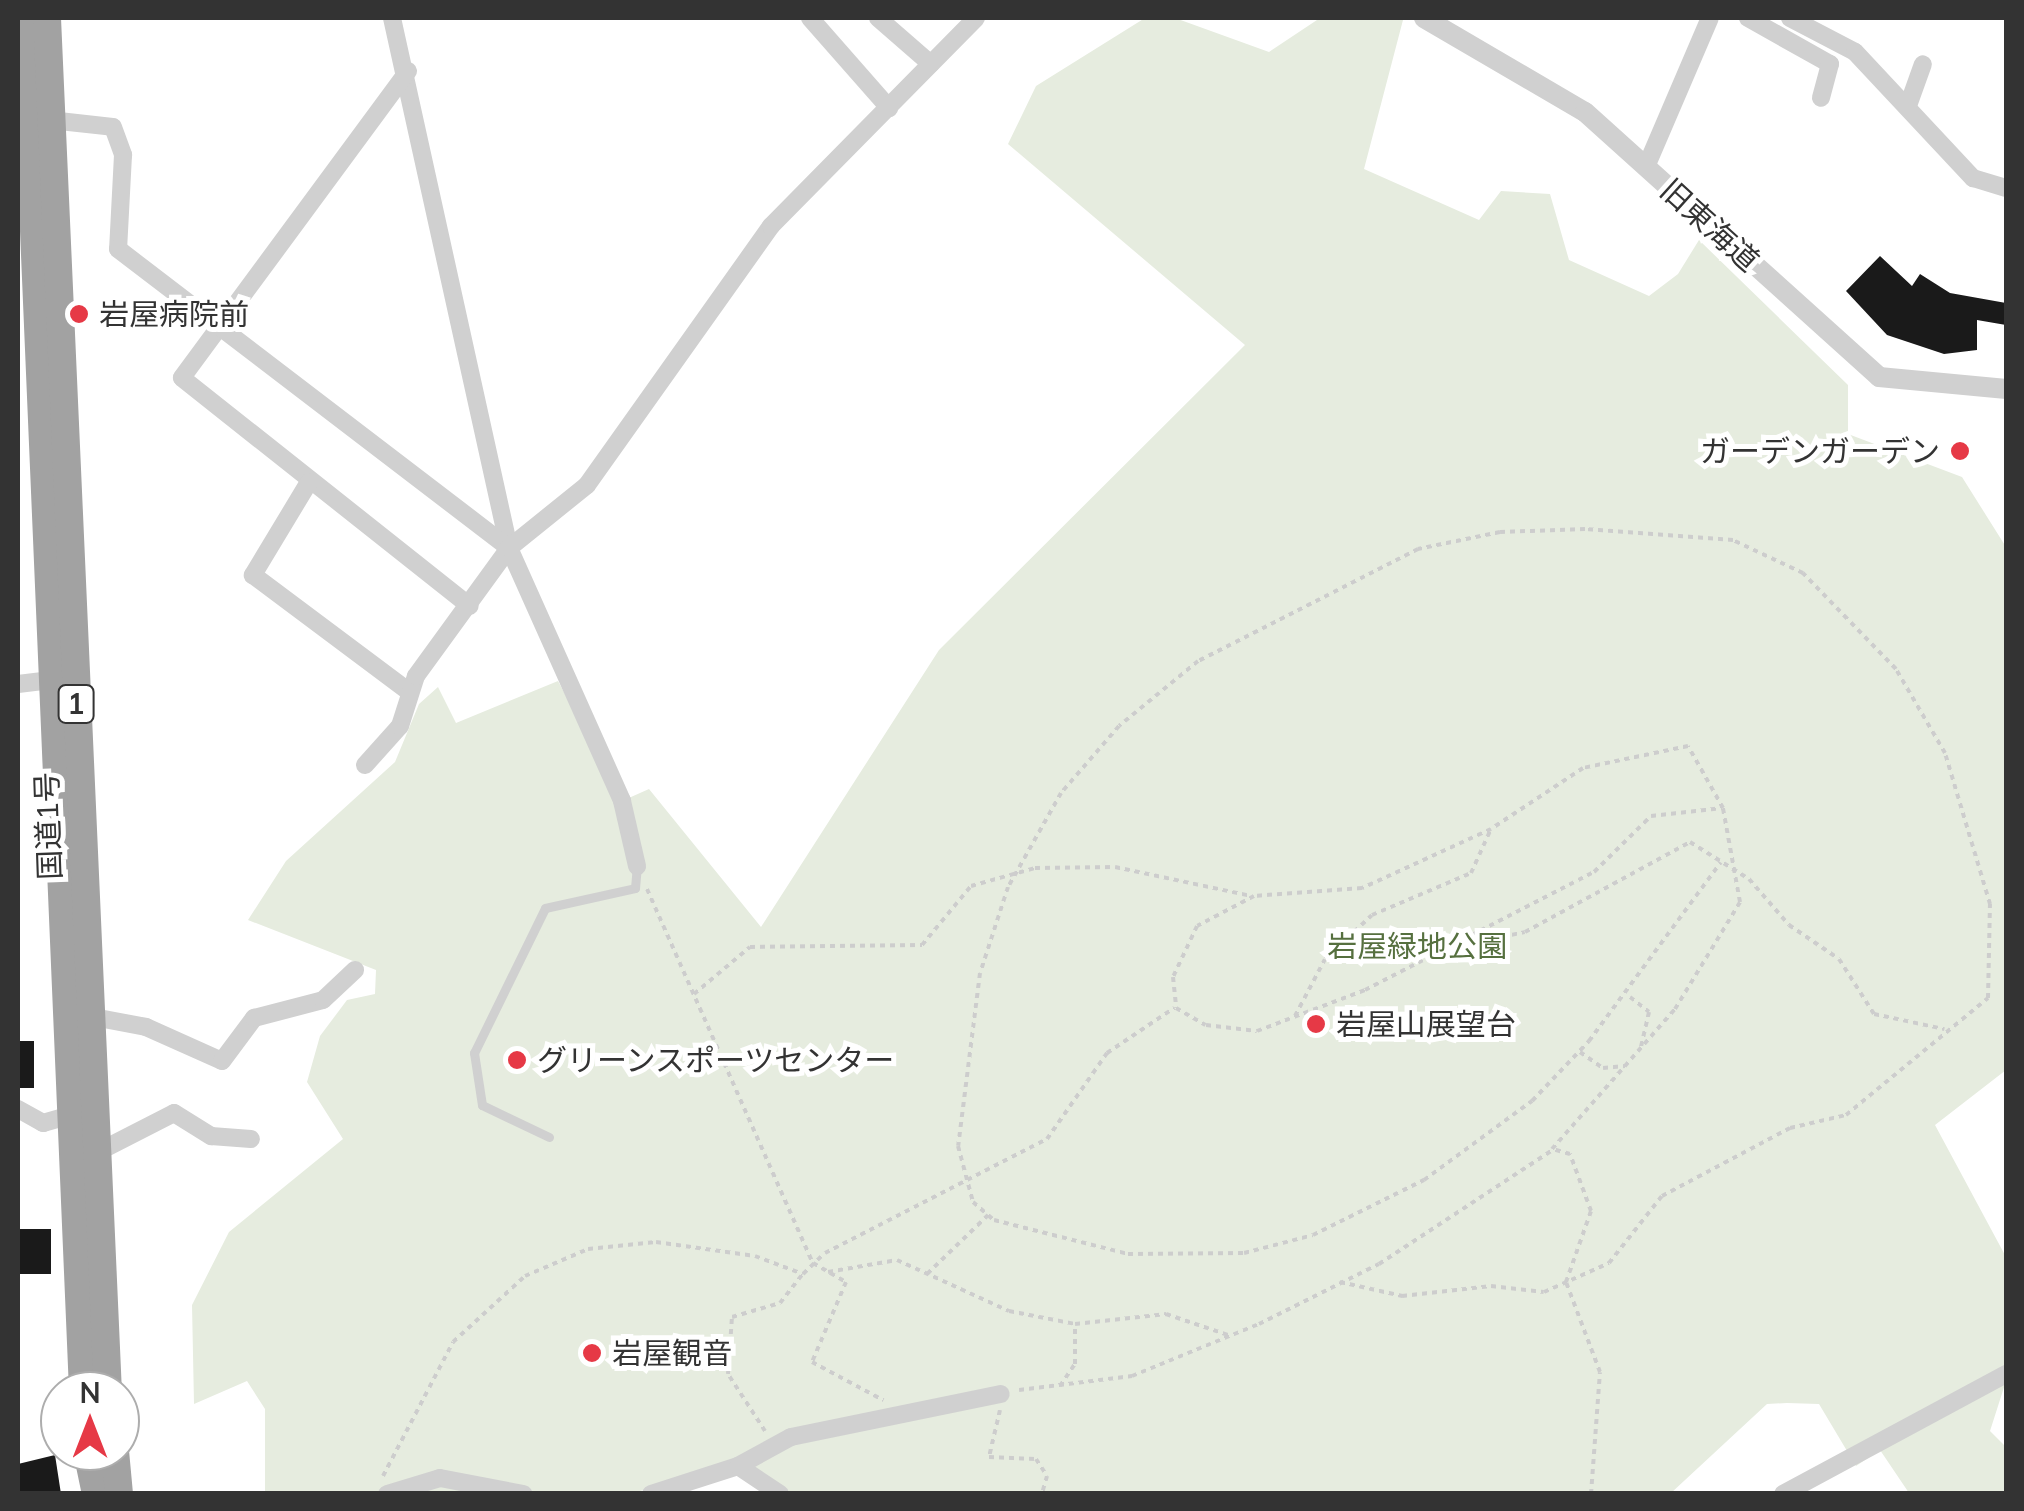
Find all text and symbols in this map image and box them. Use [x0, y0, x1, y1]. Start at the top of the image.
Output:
street label: 旧東海道 [1653, 171, 1767, 279]
place label: 岩屋病院前 [99, 296, 249, 332]
marker: 岩屋病院前 [68, 303, 90, 325]
place label: ガーデンガーデン [1700, 433, 1940, 469]
marker: ガーデンガーデン [1949, 440, 1971, 462]
road number: 1 [56, 681, 96, 727]
street label: 国道1号 [28, 771, 68, 881]
park label: 岩屋緑地公園 [1327, 928, 1507, 964]
place label: 岩屋山展望台 [1336, 1006, 1516, 1042]
marker: 岩屋山展望台 [1305, 1013, 1327, 1035]
place label: グリーンスポーツセンター [537, 1042, 897, 1078]
marker: グリーンスポーツセンター [506, 1049, 528, 1071]
place label: 岩屋観音 [612, 1335, 732, 1371]
marker: 岩屋観音 [581, 1342, 603, 1364]
north arrow [40, 1371, 140, 1471]
text: N [79, 1375, 101, 1410]

